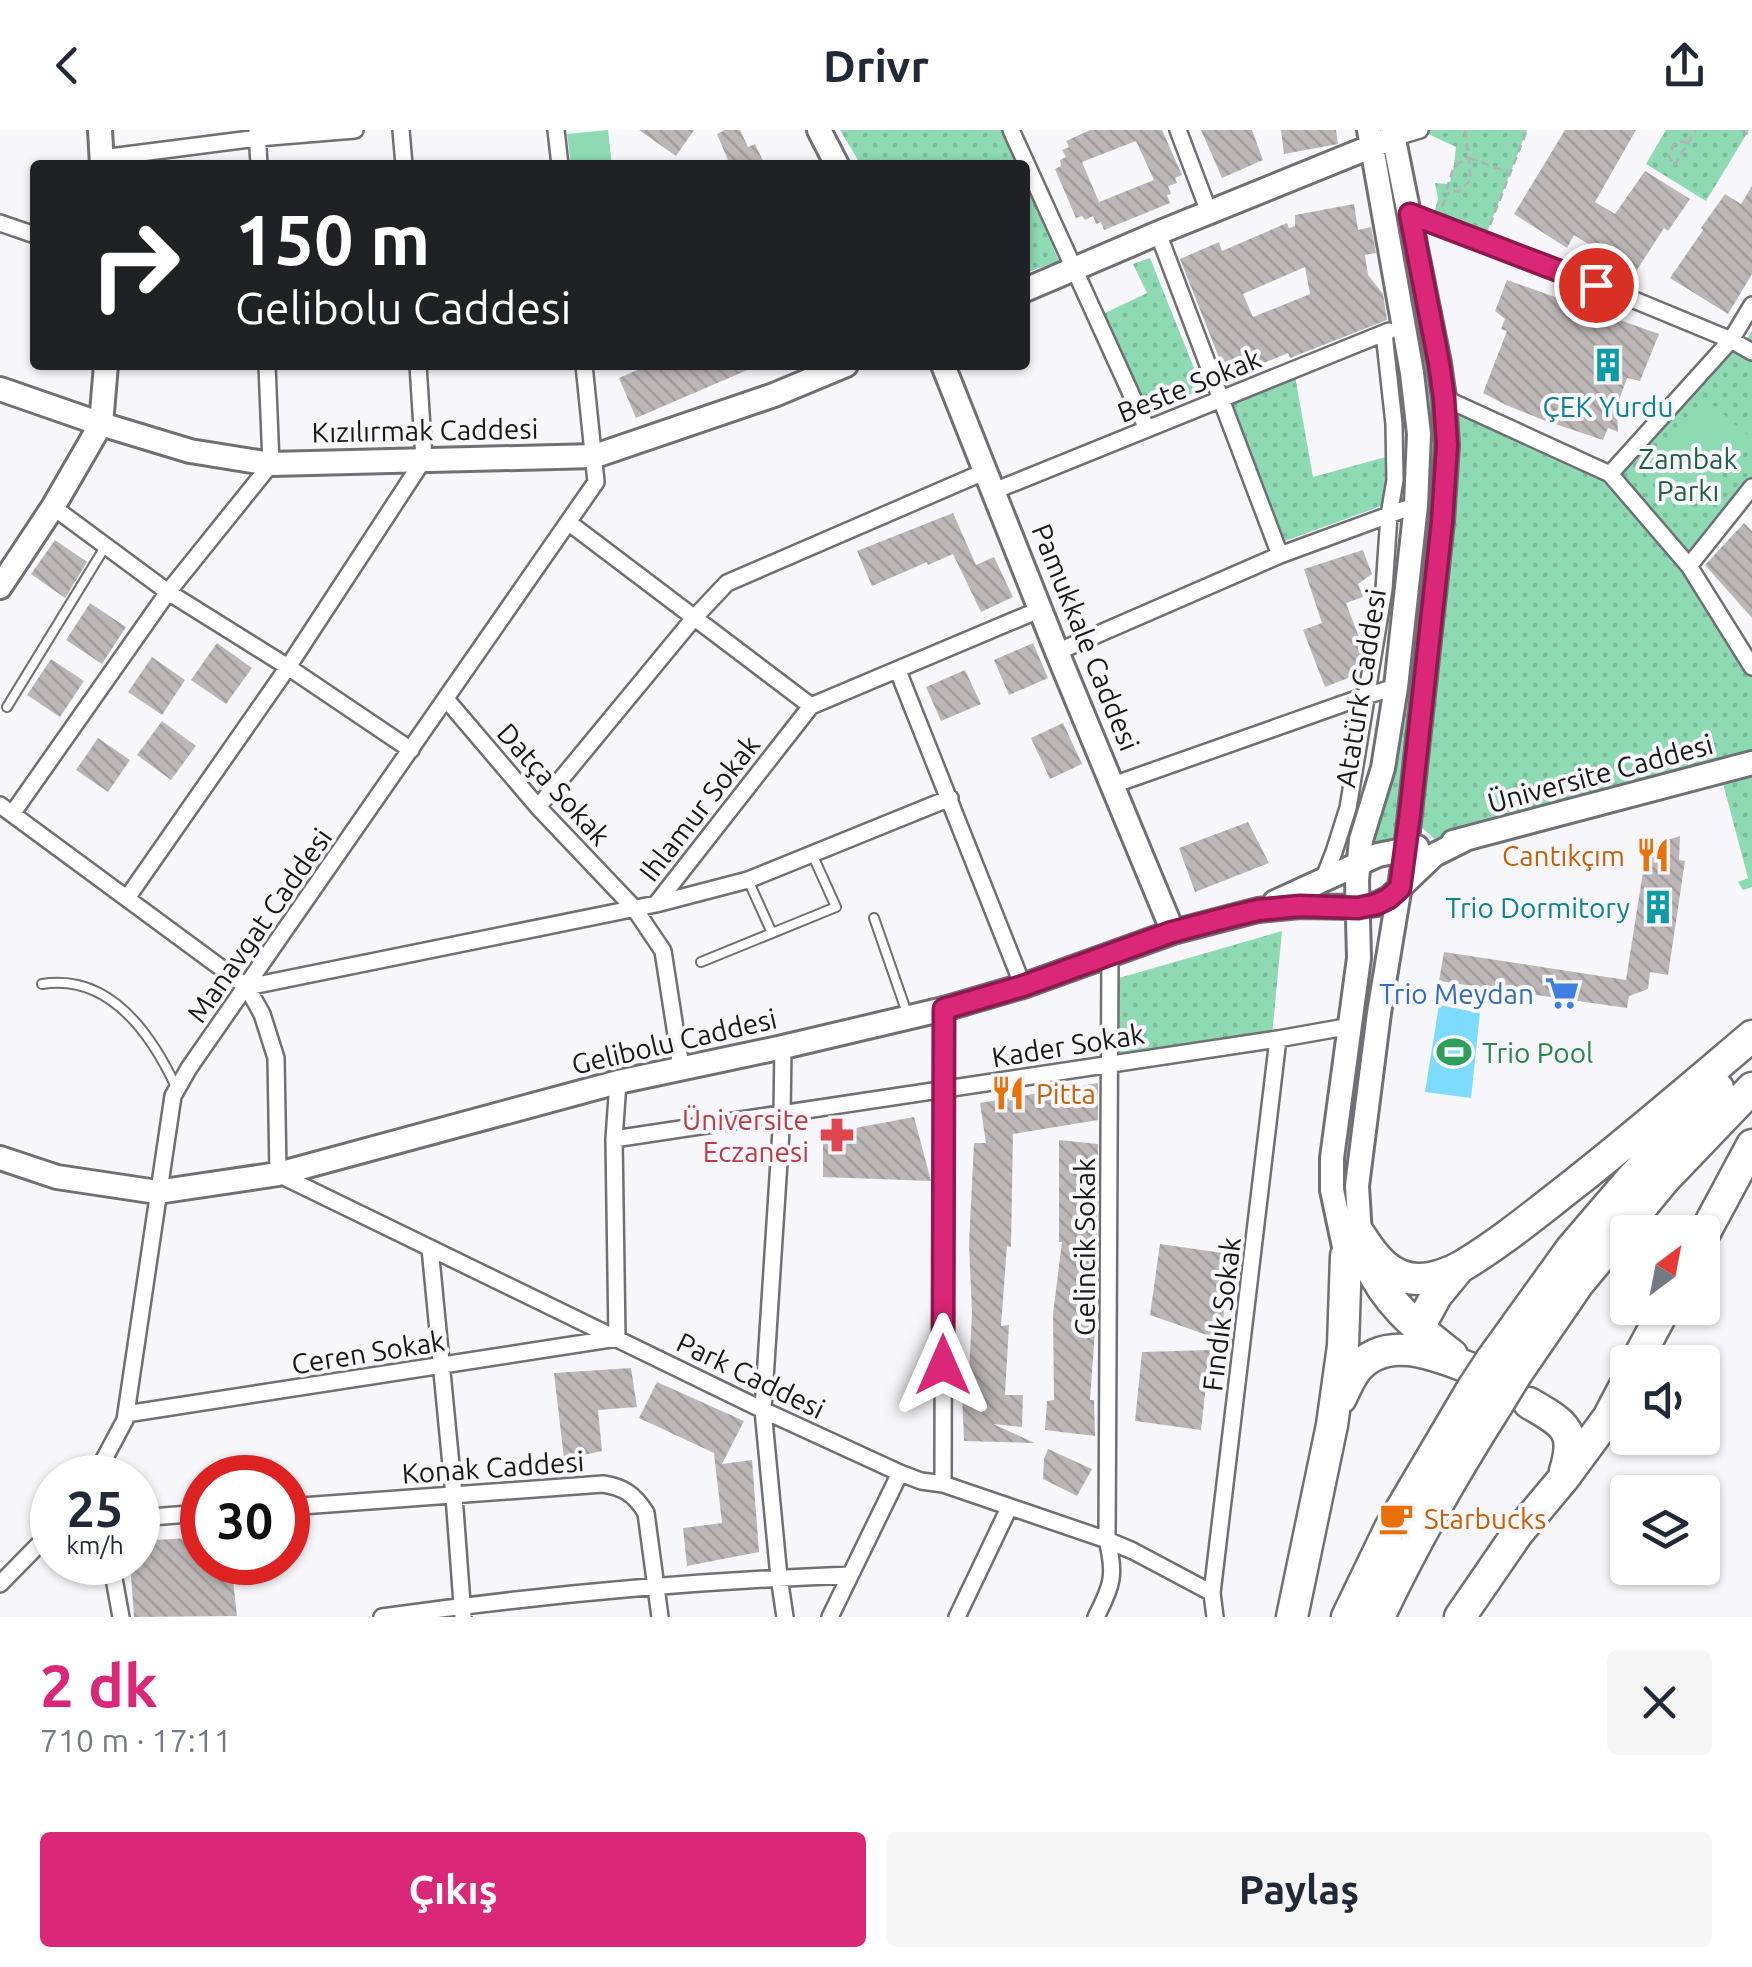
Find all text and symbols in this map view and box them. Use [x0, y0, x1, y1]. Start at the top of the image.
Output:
icon: back [40, 38, 95, 93]
icon: share [1657, 38, 1712, 93]
text: Drivr [823, 40, 929, 91]
icon: right [70, 200, 200, 330]
text: 150 m [235, 200, 430, 278]
pin [1554, 243, 1639, 328]
icon: arrive [1569, 258, 1624, 313]
text: Gelibolu Caddesi [235, 282, 572, 333]
street label: Beste Sokak [1113, 342, 1265, 428]
building icon: ÇEK Yurdu [1589, 346, 1627, 384]
place label: ÇEK Yurdu [1543, 391, 1673, 422]
street label: Kızılırmak Caddesi [311, 413, 539, 447]
park label: Zambak Parkı [1638, 443, 1738, 506]
street label: Pamukkale Caddesi [1026, 519, 1146, 755]
street label: Atatürk Caddesi [1329, 587, 1391, 789]
street label: Datça Sokak [491, 717, 617, 851]
street label: Üniversite Caddesi [1484, 728, 1716, 818]
street label: Ihlamur Sokak [633, 729, 765, 887]
street label: Manavgat Caddesi [181, 822, 337, 1028]
restaurant icon: Cantıkçım [1634, 836, 1672, 874]
place label: Cantıkçım [1502, 840, 1625, 871]
building icon: Trio Dormitory [1639, 888, 1677, 926]
place label: Trio Dormitory [1445, 892, 1630, 923]
supermarket icon: Trio Meydan [1543, 974, 1581, 1012]
place label: Trio Meydan [1379, 978, 1534, 1009]
street label: Gelibolu Caddesi [568, 1002, 780, 1080]
street label: Kader Sokak [990, 1018, 1146, 1072]
sports icon: Trio Pool [1435, 1033, 1473, 1071]
place label: Trio Pool [1482, 1037, 1593, 1068]
restaurant icon: Pitta [989, 1074, 1027, 1112]
place label: Pitta [1036, 1078, 1096, 1109]
place label: Üniversite Eczanesi [682, 1104, 809, 1167]
pharmacy icon: Üniversite Eczanesi [818, 1116, 856, 1154]
street label: Gelincik Sokak [1069, 1158, 1100, 1336]
north arrow [1610, 1215, 1720, 1325]
map controls [1610, 1215, 1720, 1585]
street label: Fındık Sokak [1196, 1235, 1246, 1393]
position arrow [891, 1313, 995, 1417]
street label: Ceren Sokak [289, 1325, 447, 1379]
street label: Park Caddesi [672, 1326, 830, 1424]
button: sound [1610, 1345, 1720, 1455]
street label: Konak Caddesi [401, 1445, 585, 1489]
speed limit sign: 30 [180, 1455, 310, 1585]
button: layers [1610, 1475, 1720, 1585]
text: 25 [67, 1480, 123, 1536]
cafe icon: Starbucks [1377, 1499, 1415, 1537]
place label: Starbucks [1424, 1503, 1546, 1534]
text: km/h [66, 1531, 124, 1559]
button: close [1607, 1650, 1712, 1755]
text: 2 dk [40, 1651, 158, 1718]
text: 710 m · 17:11 [40, 1722, 232, 1758]
button: Çıkış [40, 1832, 866, 1947]
button: Paylaş [886, 1832, 1712, 1947]

